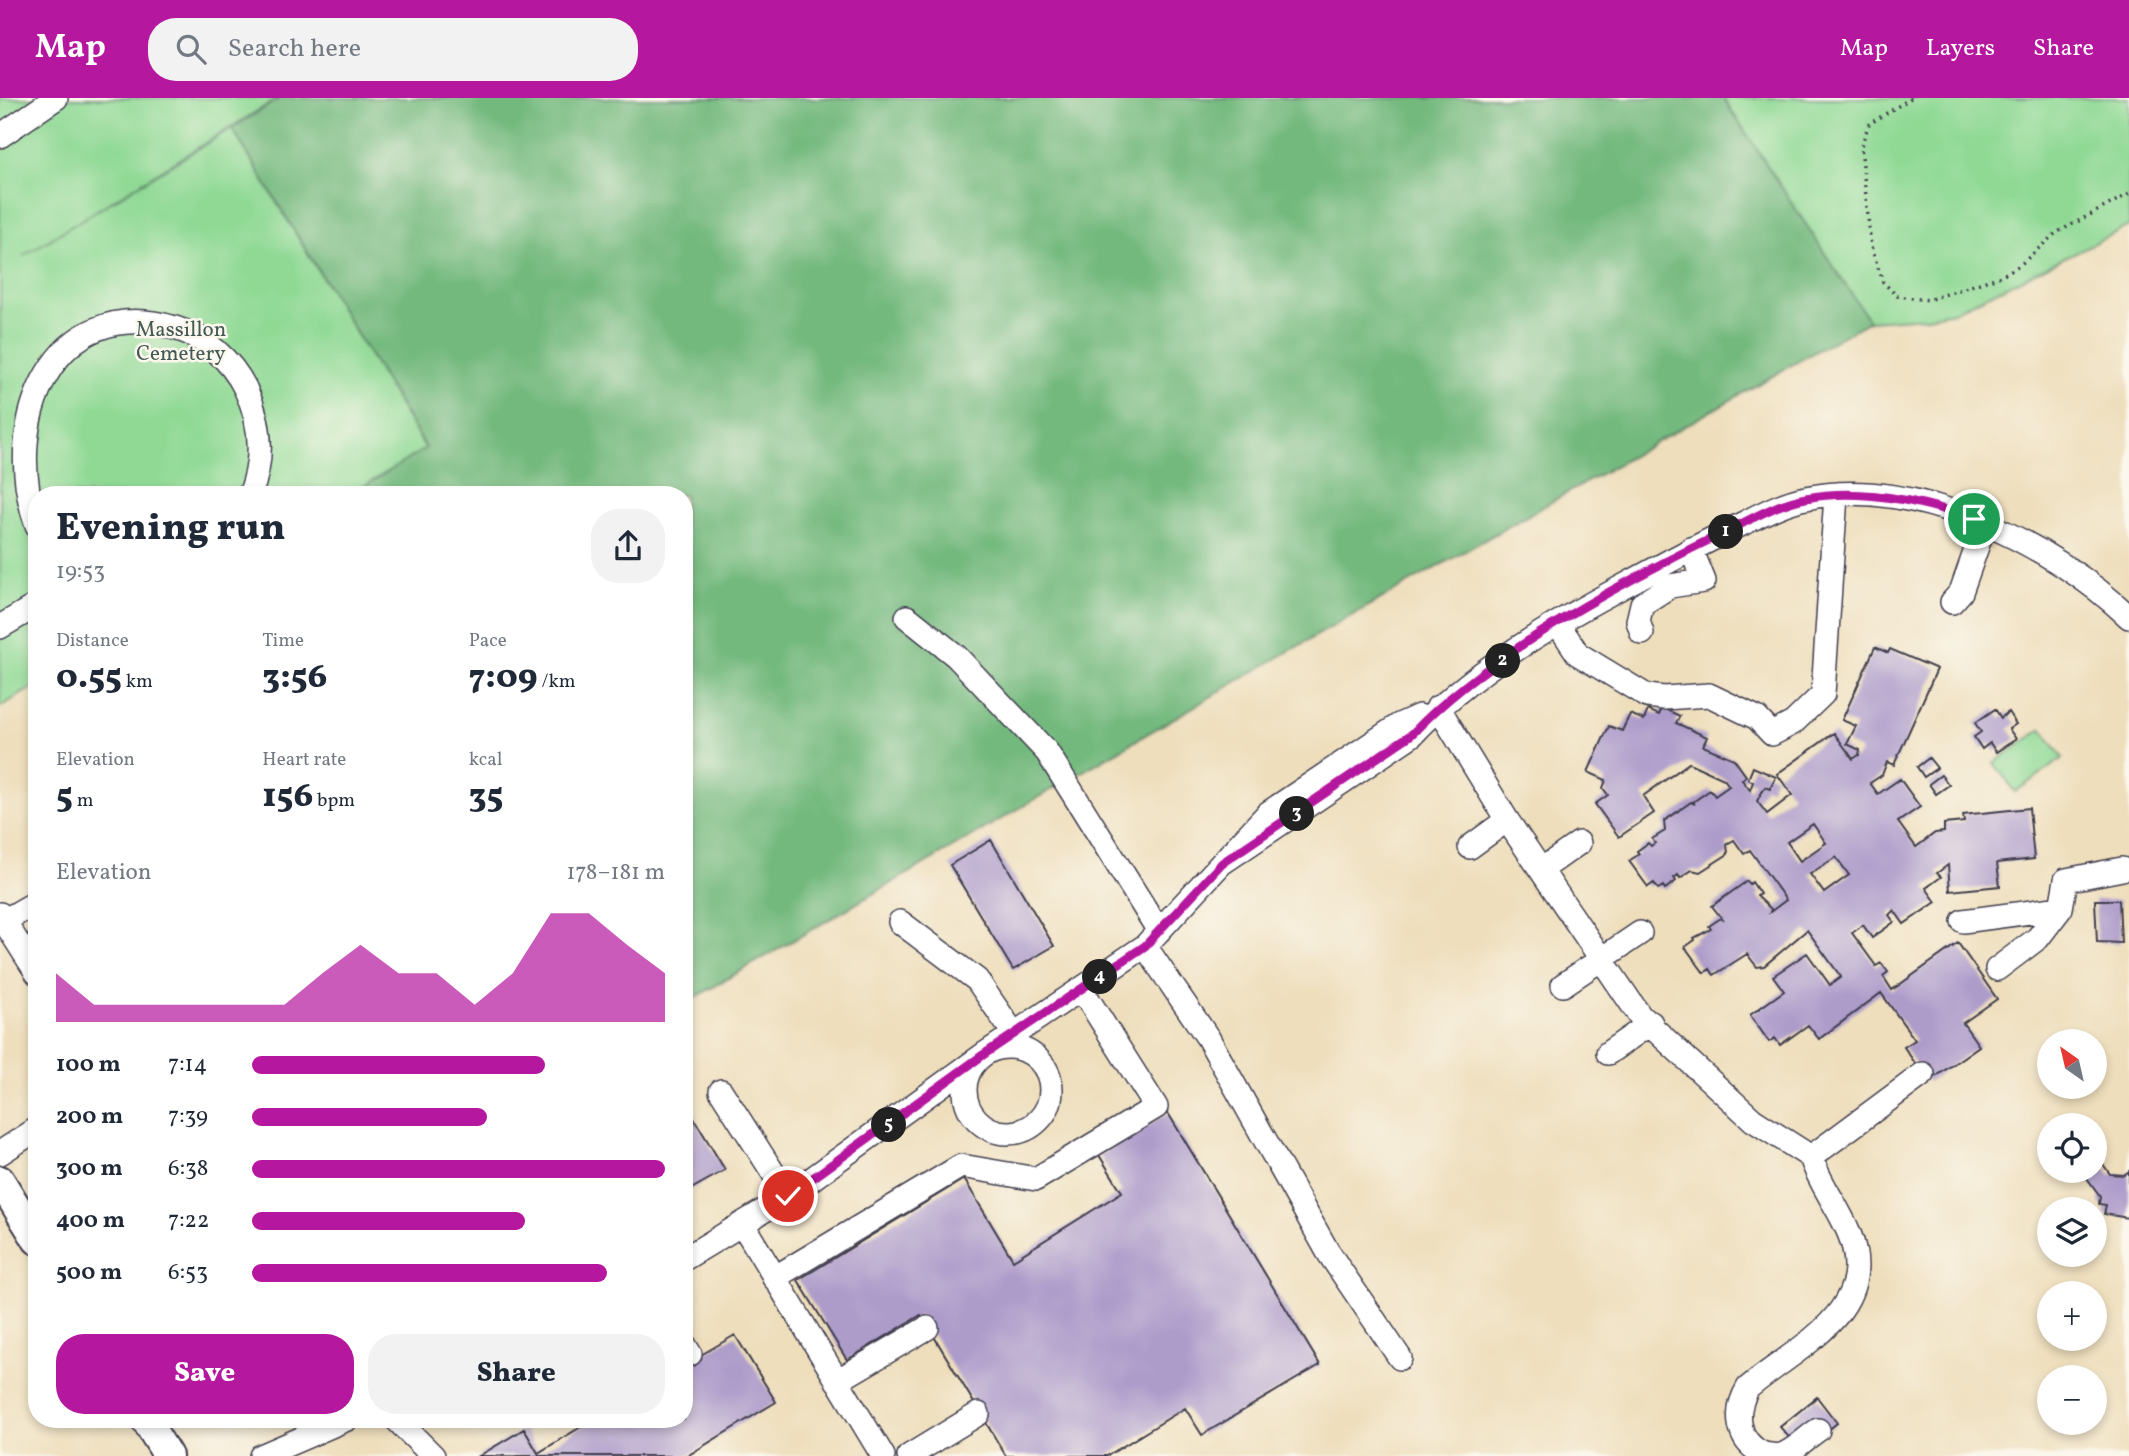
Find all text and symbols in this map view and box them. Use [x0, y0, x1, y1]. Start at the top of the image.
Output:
search box [148, 18, 638, 81]
text: Map [35, 26, 106, 72]
icon: search [172, 30, 210, 68]
text: Search here [228, 31, 361, 67]
text: Map [1840, 32, 1888, 66]
text: Layers [1926, 32, 1995, 66]
text: Share [2033, 32, 2094, 66]
park label: Massillon Cemetery [136, 316, 226, 369]
pin [1944, 489, 2004, 549]
icon: arrive [1955, 500, 1993, 538]
text: Evening run [56, 503, 286, 556]
button: share [591, 509, 665, 583]
pin: 1 [1708, 514, 1744, 550]
text: 1 [1722, 518, 1729, 544]
text: 19:53 [56, 556, 105, 588]
text: Distance [56, 628, 129, 654]
text: Time [262, 628, 304, 654]
text: Pace [469, 628, 507, 654]
pin: 2 [1486, 644, 1520, 678]
text: 2 [1498, 647, 1507, 673]
text: 0.55 [56, 654, 122, 702]
text: 3:56 [262, 654, 327, 702]
text: 7:09 [469, 654, 538, 702]
text: km [122, 669, 153, 695]
text: /km [538, 669, 576, 695]
text: Elevation [56, 747, 135, 773]
text: Heart rate [262, 747, 346, 773]
text: kcal [469, 747, 502, 773]
text: 5 [56, 773, 73, 821]
text: 156 [262, 773, 313, 821]
text: 35 [469, 773, 503, 821]
text: m [73, 788, 93, 814]
text: bpm [313, 788, 355, 814]
pin: 3 [1280, 796, 1314, 832]
text: 3 [1292, 800, 1301, 826]
text: Elevation [56, 857, 152, 889]
text: 178–181 m [566, 857, 665, 889]
pin: 4 [1082, 960, 1118, 994]
text: 4 [1094, 963, 1105, 989]
north arrow [2037, 1029, 2107, 1099]
map controls [2037, 1029, 2107, 1435]
text: 100 m [56, 1049, 121, 1081]
text: 7:14 [168, 1049, 207, 1081]
text: 200 m [56, 1101, 123, 1133]
text: 7:39 [168, 1101, 208, 1133]
pin: 5 [872, 1108, 906, 1142]
text: 5 [884, 1111, 893, 1137]
button: locate [2037, 1113, 2107, 1183]
text: 300 m [56, 1153, 123, 1185]
text: 6:38 [168, 1153, 209, 1185]
pin [758, 1166, 818, 1226]
icon: check [769, 1177, 807, 1215]
button: layers [2037, 1197, 2107, 1267]
text: 400 m [56, 1205, 125, 1237]
text: 7:22 [168, 1205, 209, 1237]
text: 500 m [56, 1257, 122, 1289]
text: 6:53 [168, 1257, 208, 1289]
button: + [2037, 1281, 2107, 1351]
button: Save [56, 1334, 354, 1414]
button: Share [368, 1334, 665, 1414]
button: − [2037, 1365, 2107, 1435]

